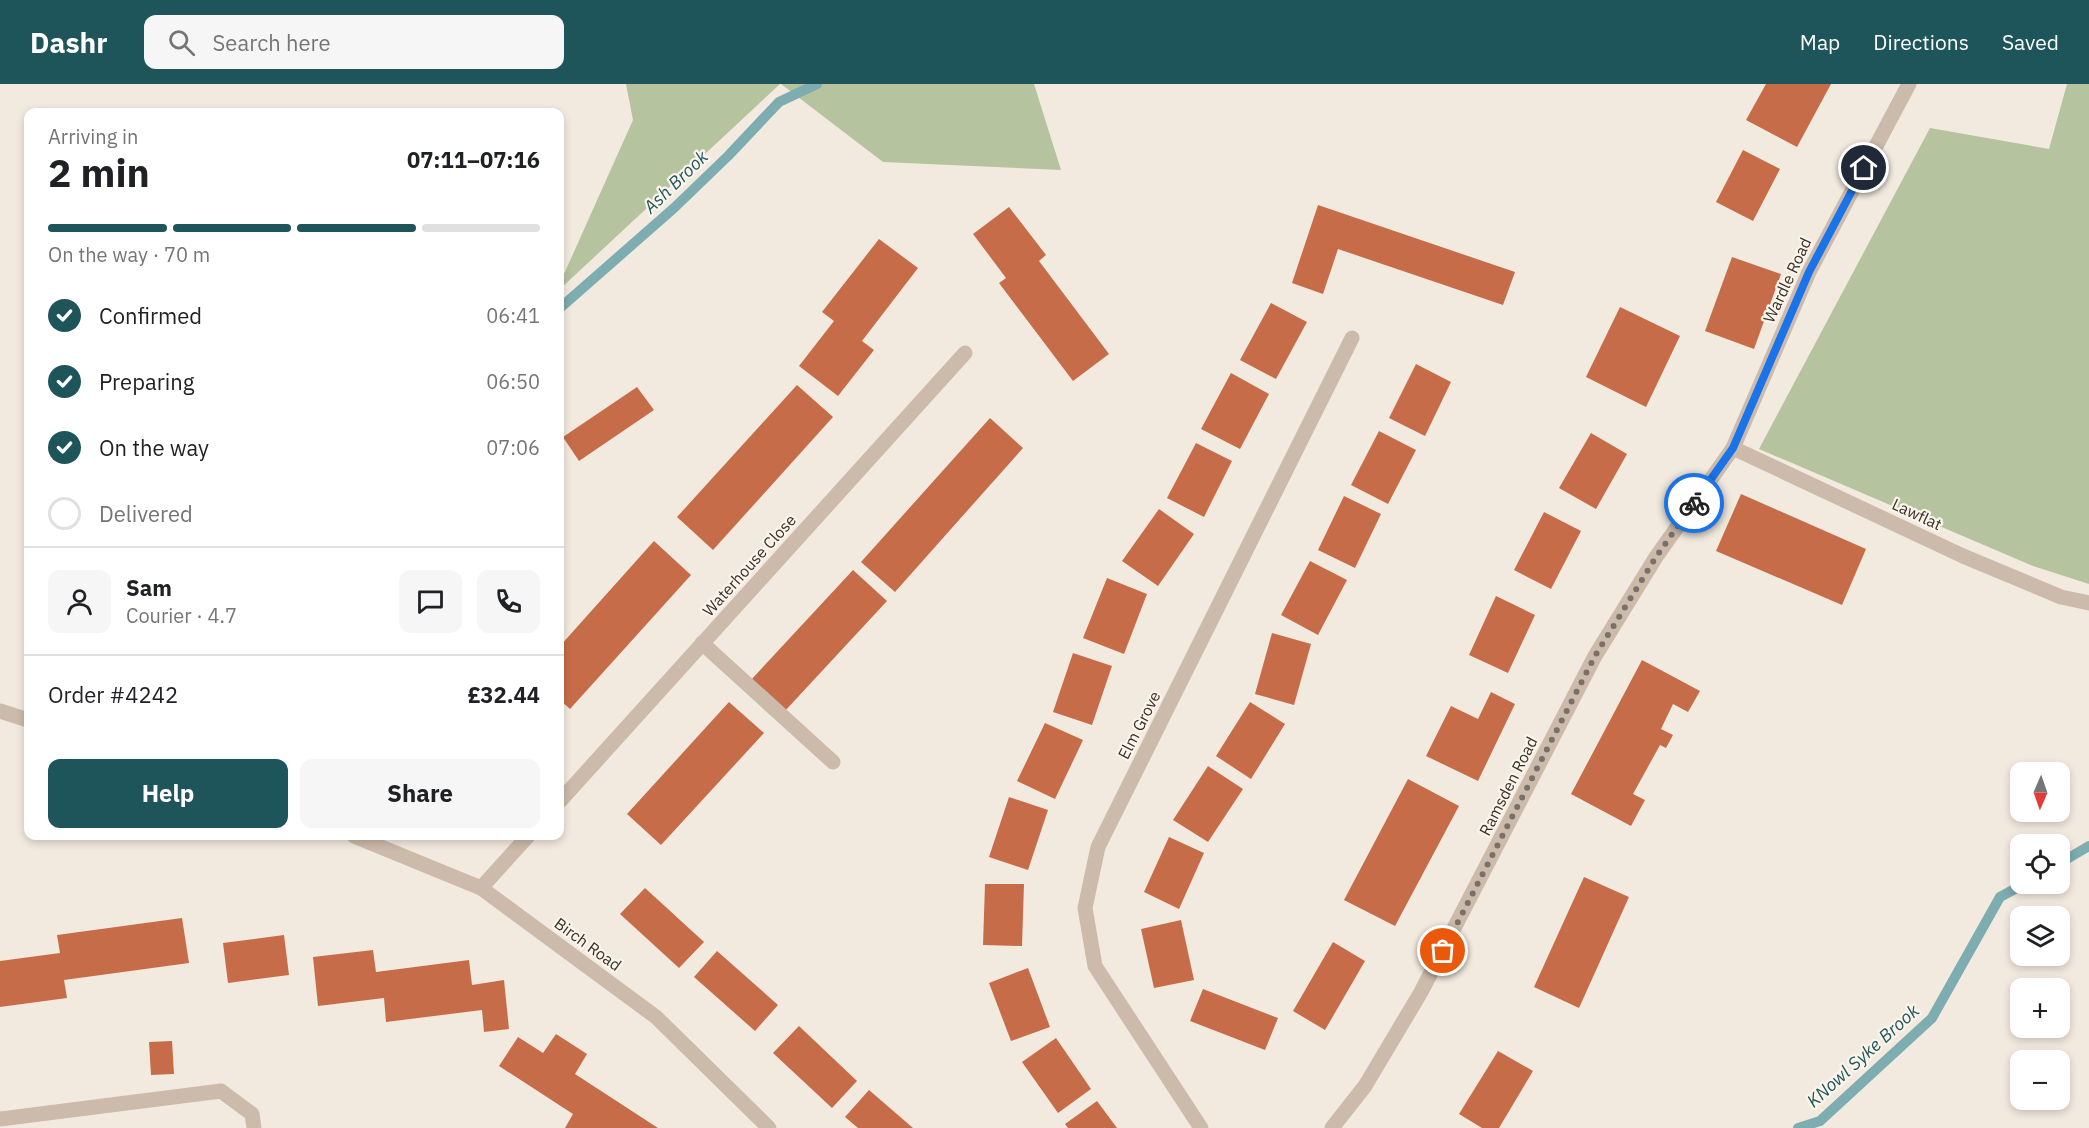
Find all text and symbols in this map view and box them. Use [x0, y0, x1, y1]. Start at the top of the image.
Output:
search box [144, 15, 564, 69]
text: Dashr [30, 24, 108, 61]
icon: search [165, 26, 198, 59]
text: Search here [213, 28, 331, 57]
text: Map [1800, 28, 1840, 56]
text: Directions [1873, 28, 1969, 56]
text: Saved [2002, 28, 2059, 56]
text: Arriving in [48, 123, 138, 150]
pin [1838, 142, 1889, 193]
text: 07:11–07:16 [407, 145, 540, 174]
water label: Ash Brook [638, 145, 713, 219]
text: 2 min [48, 147, 150, 198]
icon: home [1847, 151, 1880, 184]
street label: Wardle Road [1759, 234, 1815, 326]
text: On the way · 70 m [48, 241, 210, 268]
icon: check [48, 299, 81, 332]
text: Confirmed [99, 301, 202, 330]
text: 06:41 [486, 302, 540, 329]
icon: check [48, 365, 81, 398]
text: Preparing [99, 367, 194, 396]
text: 06:50 [486, 368, 540, 395]
icon: check [48, 431, 81, 464]
text: On the way [99, 433, 209, 462]
text: 07:06 [486, 434, 540, 461]
courier [1664, 473, 1724, 533]
icon: bike [1678, 487, 1711, 520]
street label: Lawflat [1889, 494, 1945, 534]
text: Delivered [99, 499, 193, 528]
street label: Waterhouse Close [698, 510, 800, 620]
button: person [48, 570, 111, 633]
button: chat [399, 570, 462, 633]
button: phone [477, 570, 540, 633]
text: Sam [126, 573, 172, 602]
text: Courier · 4.7 [126, 602, 237, 629]
text: Order #4242 [48, 680, 178, 709]
text: £32.44 [468, 680, 540, 709]
street label: Elm Grove [1113, 687, 1165, 762]
street label: Ramsden Road [1475, 733, 1541, 839]
button: Help [48, 759, 288, 828]
button: Share [300, 759, 540, 828]
north arrow [2010, 762, 2070, 822]
map controls [2010, 762, 2070, 1110]
button: locate [2010, 834, 2070, 894]
button: layers [2010, 906, 2070, 966]
street label: Birch Road [551, 913, 625, 975]
pin [1417, 925, 1468, 976]
icon: bag [1426, 934, 1459, 967]
button: + [2010, 978, 2070, 1038]
water label: KNowl Syke Brook [1802, 999, 1924, 1112]
button: − [2010, 1050, 2070, 1110]

